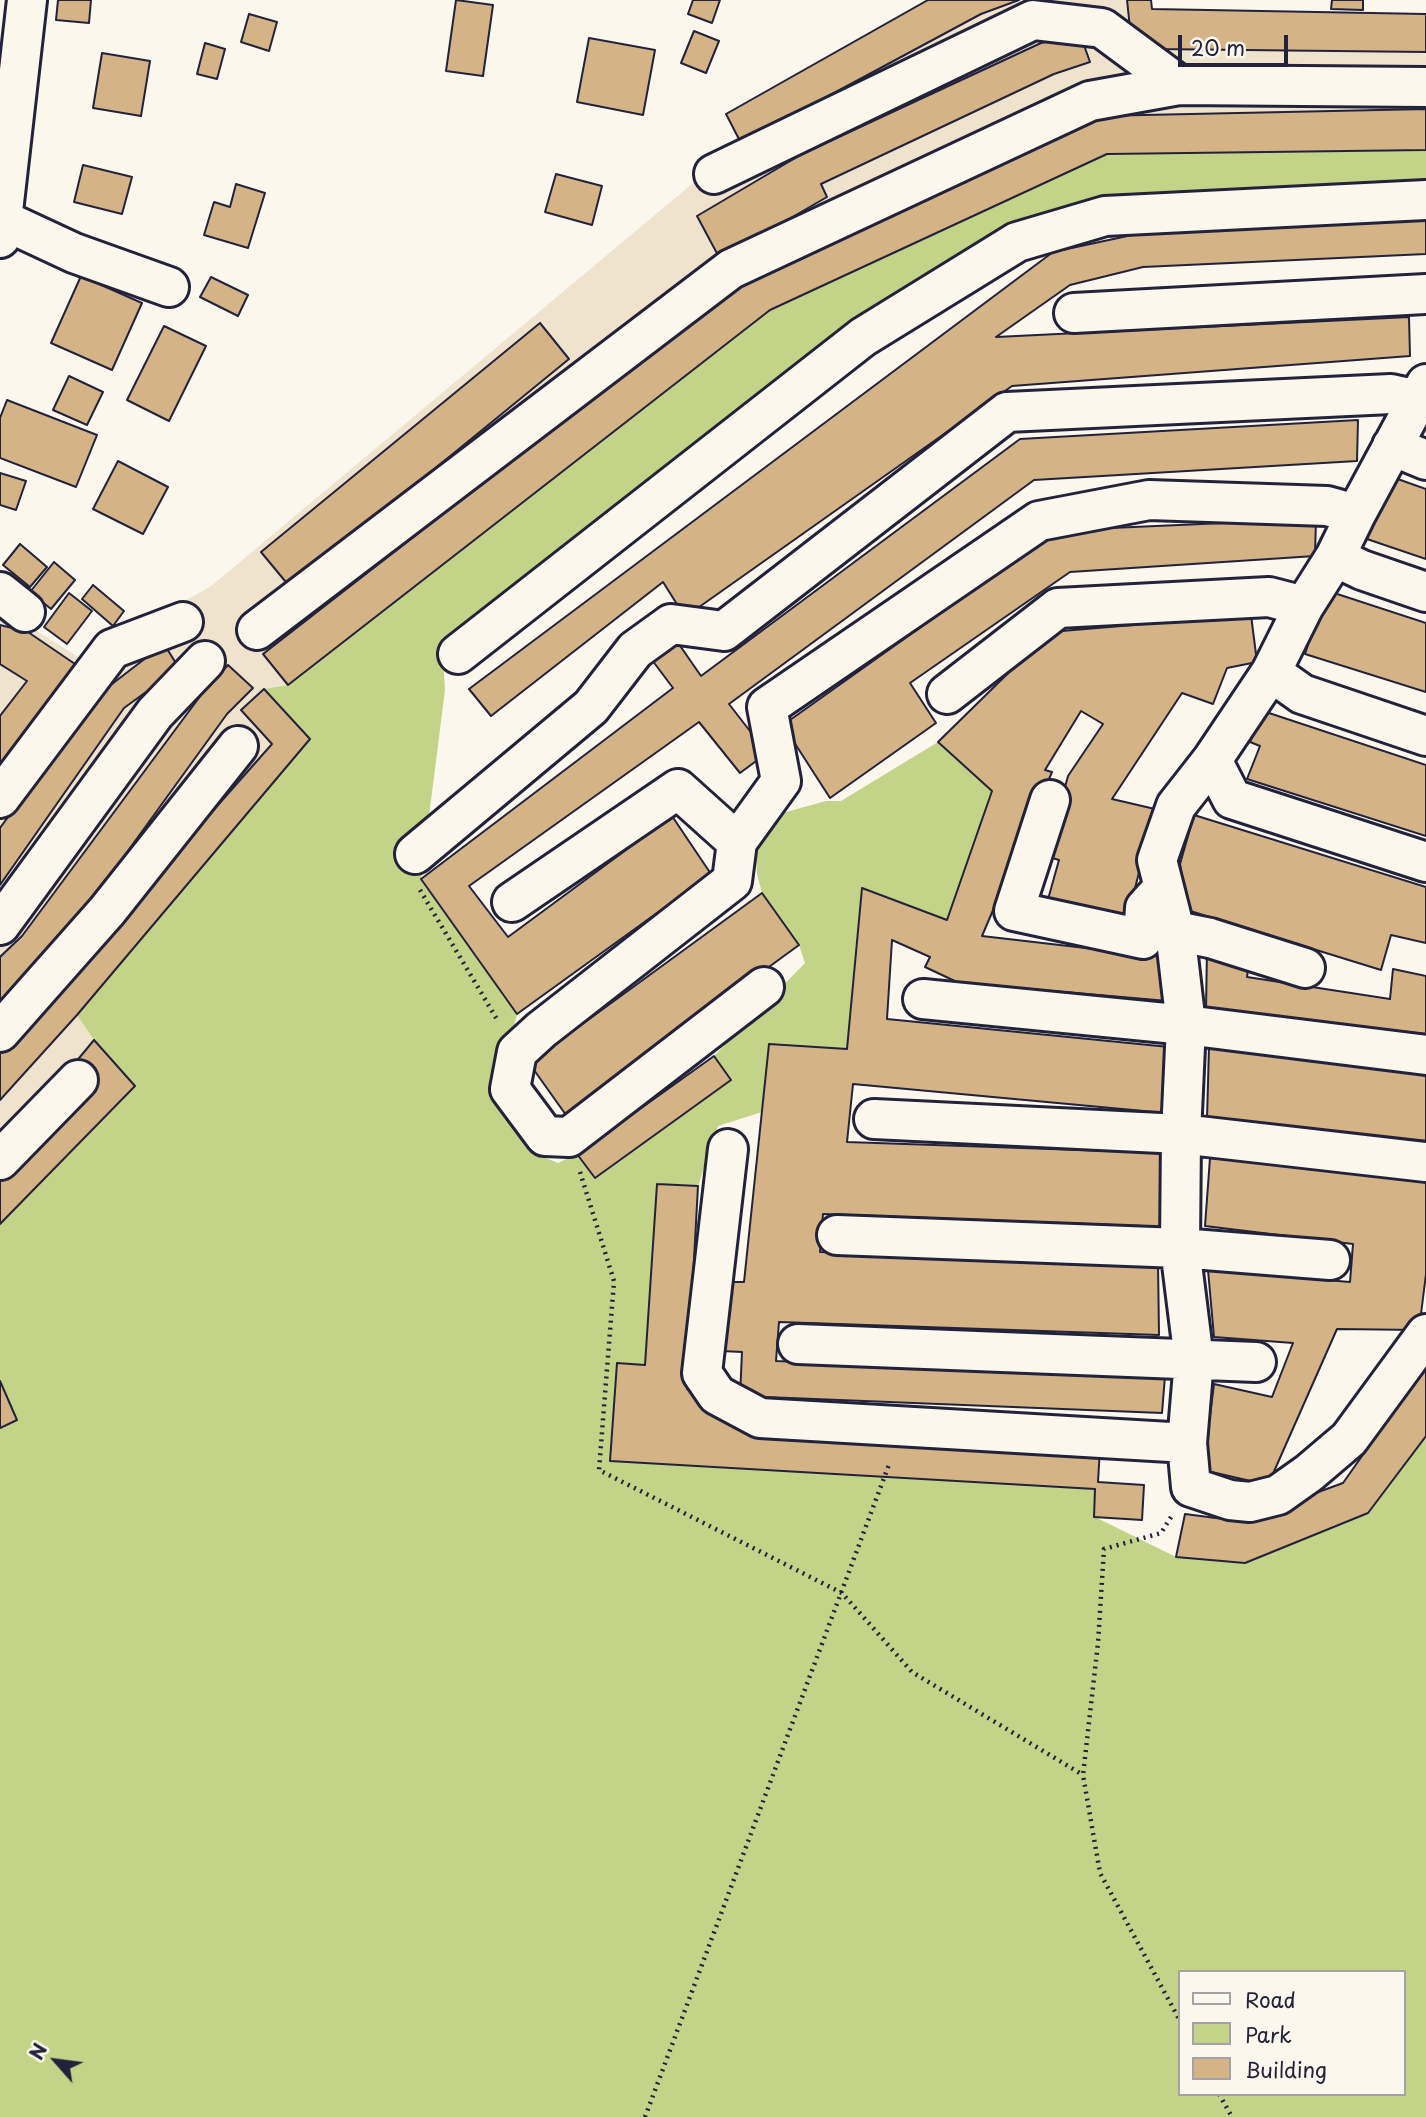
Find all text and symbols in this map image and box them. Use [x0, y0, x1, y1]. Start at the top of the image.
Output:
scale bar [1181, 21, 1291, 65]
text: 20 m [1191, 31, 1245, 63]
legend [1178, 1970, 1405, 2096]
text: Road [1245, 1983, 1296, 2015]
text: Park [1245, 2018, 1292, 2050]
north arrow [21, 2026, 91, 2096]
text: N [22, 2038, 53, 2064]
text: Building [1245, 2053, 1327, 2085]

